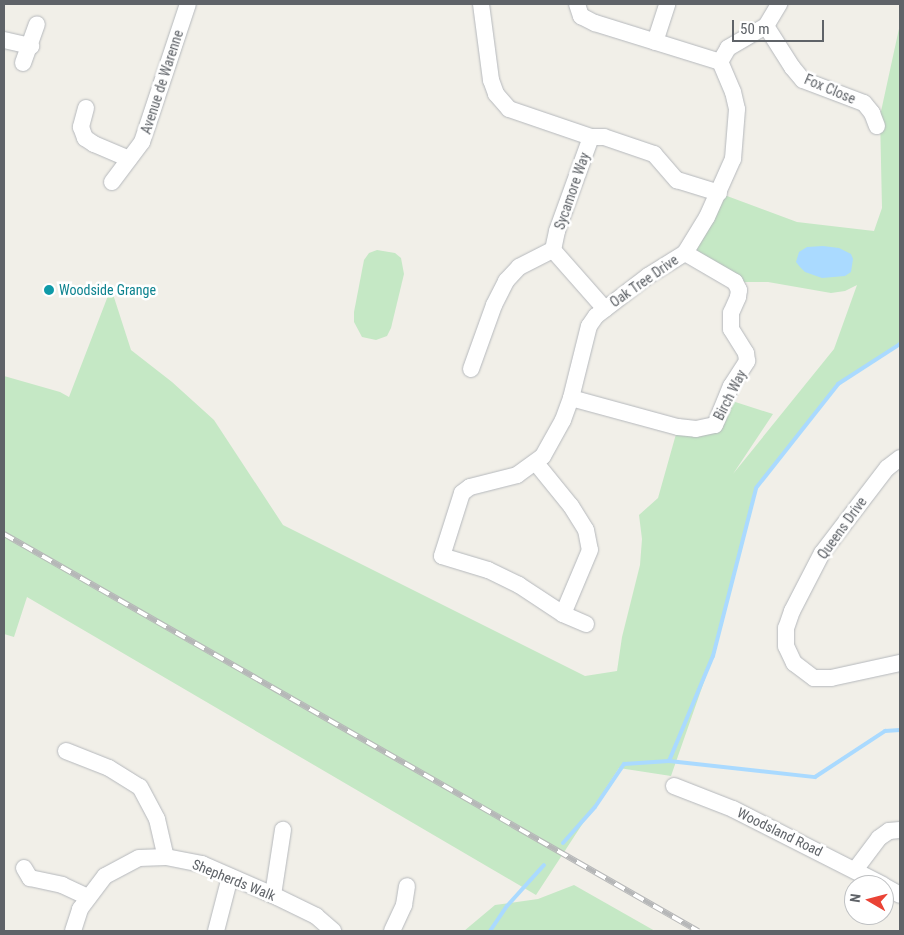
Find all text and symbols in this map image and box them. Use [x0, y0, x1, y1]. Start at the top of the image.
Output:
scale bar [734, 10, 826, 42]
text: 50 m [740, 20, 770, 38]
street label: Avenue de Warenne [137, 28, 187, 136]
street label: Fox Close [802, 71, 858, 107]
street label: Sycamore Way [551, 150, 593, 232]
street label: Oak Tree Drive [606, 251, 682, 311]
place label: Woodside Grange [59, 282, 156, 298]
marker: Woodside Grange [43, 284, 55, 296]
street label: Birch Way [710, 367, 750, 423]
street label: Queens Drive [814, 494, 870, 562]
street label: Woodsland Road [735, 804, 825, 860]
street label: Shepherds Walk [190, 856, 278, 904]
north arrow [844, 875, 894, 925]
text: N [847, 893, 864, 903]

